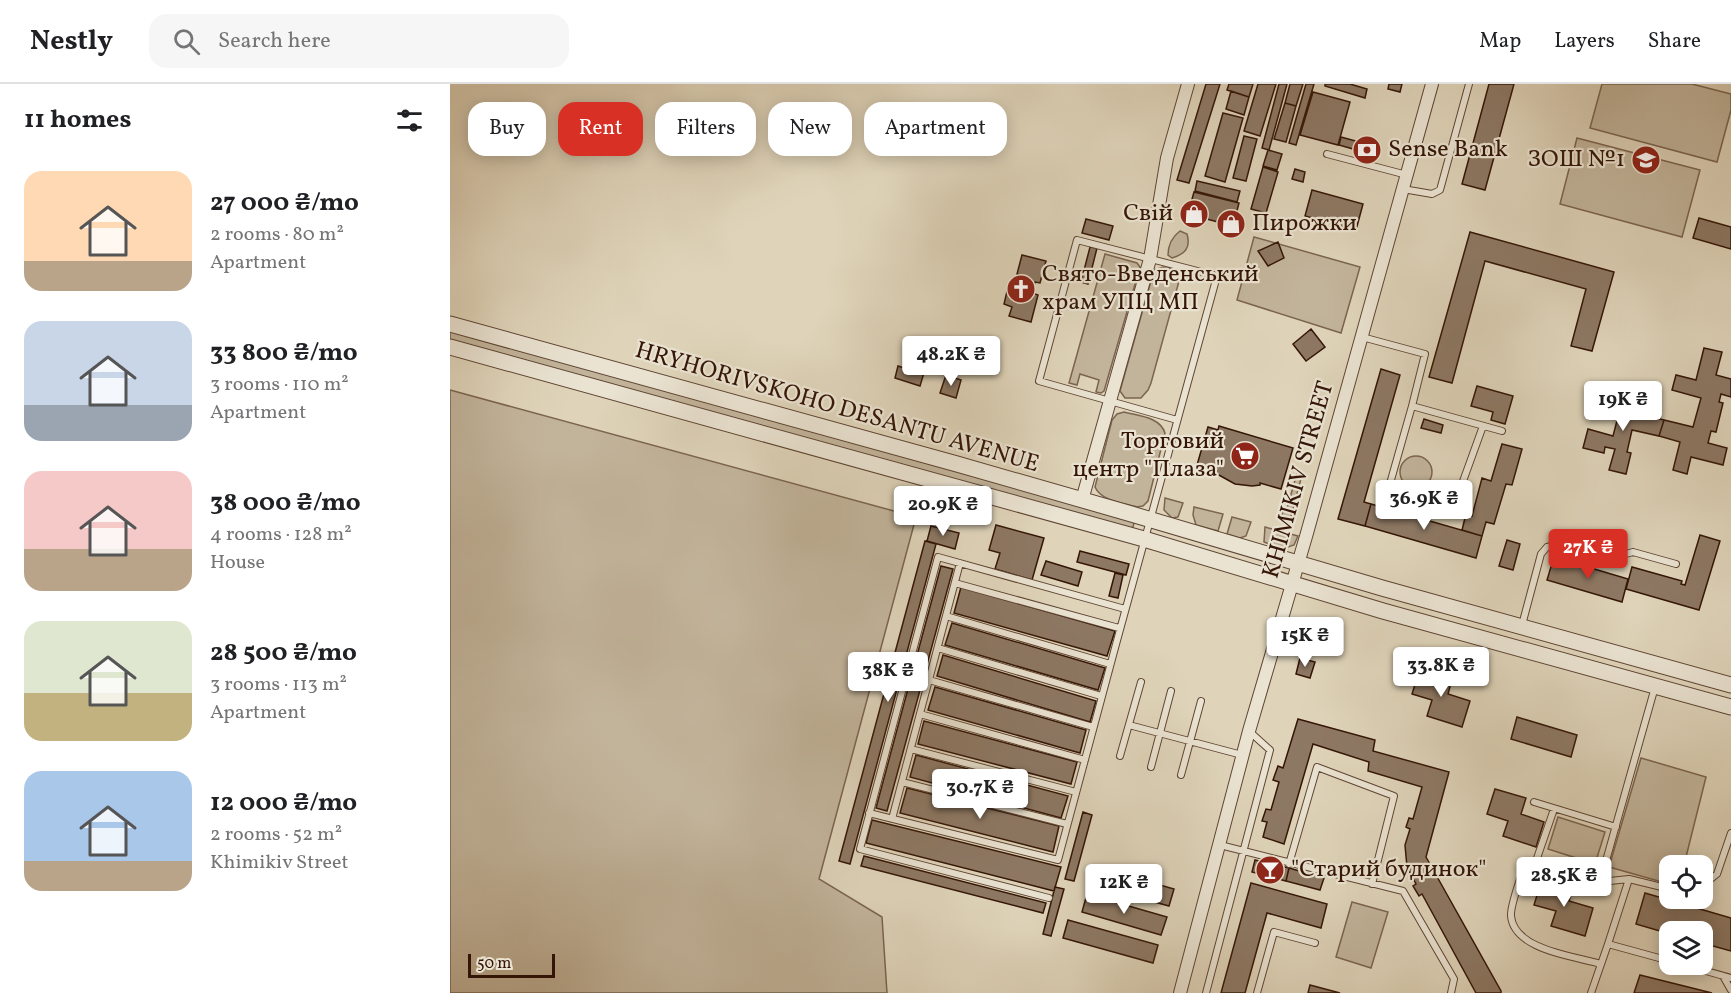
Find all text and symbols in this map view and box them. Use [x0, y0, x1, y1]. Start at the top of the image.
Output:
search box [149, 14, 569, 68]
text: Nestly [30, 22, 113, 61]
icon: search [170, 25, 203, 58]
text: Search here [218, 26, 331, 57]
text: Map [1479, 27, 1521, 56]
text: Layers [1554, 27, 1615, 56]
text: Share [1648, 27, 1701, 56]
text: 11 homes [24, 102, 131, 138]
chip: Buy [468, 102, 546, 156]
chip: Rent [558, 102, 643, 156]
chip: Filters [655, 102, 756, 156]
chip: New [768, 102, 852, 156]
chip: Apartment [864, 102, 1007, 156]
icon: filters [393, 104, 426, 137]
place label: Sense Bank [1388, 133, 1508, 167]
bank icon: Sense Bank [1351, 134, 1383, 166]
place label: ЗОШ №1 [1527, 143, 1625, 177]
school or university icon: ЗОШ №1 [1630, 144, 1662, 176]
text: 27 000 ₴/mo [210, 185, 359, 221]
icon: home [72, 195, 144, 267]
place label: Свій [1123, 197, 1173, 231]
shop icon: Свій [1178, 198, 1210, 230]
place label: Пирожки [1252, 207, 1357, 241]
shop icon: Пирожки [1215, 208, 1247, 240]
text: 2 rooms · 80 m² [210, 221, 344, 249]
text: Apartment [210, 249, 306, 277]
place label: Свято-Введенський храм УПЦ МП [1042, 258, 1259, 320]
church icon: Свято-Введенський храм УПЦ МП [1005, 273, 1037, 305]
street label: HRYHORIVSKOHO DESANTU AVENUE [631, 334, 1043, 482]
text: 33 800 ₴/mo [210, 335, 358, 371]
pin: 48.2K ₴ [896, 336, 1006, 387]
text: 48.2K ₴ [916, 341, 986, 369]
icon: home [72, 345, 144, 417]
text: 3 rooms · 110 m² [210, 371, 349, 399]
street label: KHIMIKIV STREET [1255, 377, 1343, 583]
pin: 19K ₴ [1581, 381, 1665, 432]
text: 19K ₴ [1598, 386, 1648, 414]
text: Apartment [210, 399, 306, 427]
place label: Торговий центр "Плаза" [1073, 425, 1224, 487]
supermarket icon: Торговий центр "Плаза" [1229, 440, 1261, 472]
pin: 36.9K ₴ [1369, 480, 1479, 531]
text: 38 000 ₴/mo [210, 485, 361, 521]
text: 36.9K ₴ [1390, 485, 1458, 513]
pin: 20.9K ₴ [888, 486, 998, 537]
text: 20.9K ₴ [908, 491, 978, 519]
icon: home [72, 495, 144, 567]
text: 4 rooms · 128 m² [210, 521, 352, 549]
pin: 27K ₴ [1546, 529, 1630, 580]
text: 27K ₴ [1563, 534, 1613, 562]
text: House [210, 549, 265, 577]
pin: 15K ₴ [1263, 617, 1347, 668]
text: 15K ₴ [1281, 622, 1329, 650]
text: 28 500 ₴/mo [210, 635, 357, 671]
icon: home [72, 645, 144, 717]
pin: 33.8K ₴ [1386, 647, 1496, 698]
pin: 38K ₴ [846, 652, 930, 703]
text: 33.8K ₴ [1407, 652, 1475, 680]
text: 38K ₴ [862, 657, 914, 685]
text: 3 rooms · 113 m² [210, 671, 347, 699]
text: Apartment [210, 699, 306, 727]
pin: 30.7K ₴ [925, 769, 1035, 820]
text: 30.7K ₴ [946, 774, 1014, 802]
text: 12 000 ₴/mo [210, 785, 357, 821]
icon: home [72, 795, 144, 867]
text: 2 rooms · 52 m² [210, 821, 342, 849]
text: Khimikiv Street [210, 849, 349, 877]
place label: "Старий будинок" [1291, 853, 1486, 887]
bar icon: "Старий будинок" [1254, 854, 1286, 886]
map controls [1659, 855, 1713, 975]
button: locate [1659, 855, 1713, 909]
pin: 28.5K ₴ [1509, 857, 1619, 908]
text: 28.5K ₴ [1530, 862, 1598, 890]
pin: 12K ₴ [1082, 864, 1166, 915]
text: 12K ₴ [1099, 869, 1149, 897]
button: layers [1659, 921, 1713, 975]
scale bar [468, 951, 555, 978]
text: 50 m [477, 953, 511, 975]

